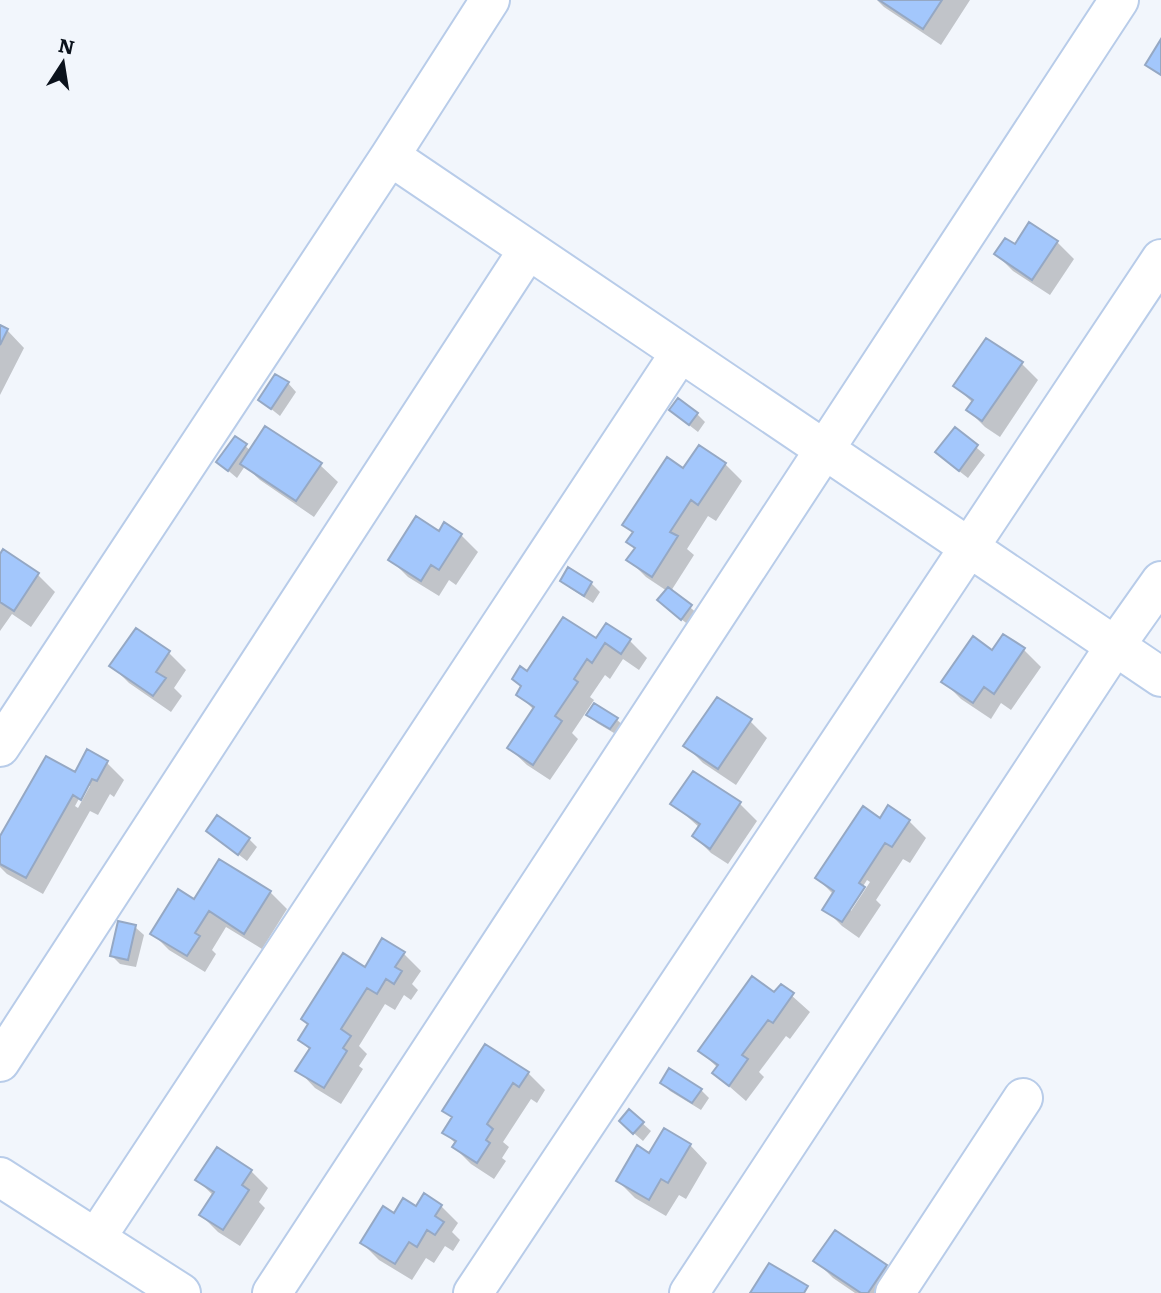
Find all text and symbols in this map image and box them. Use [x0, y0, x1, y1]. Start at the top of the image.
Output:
north arrow [28, 28, 98, 98]
text: N [56, 30, 78, 61]

